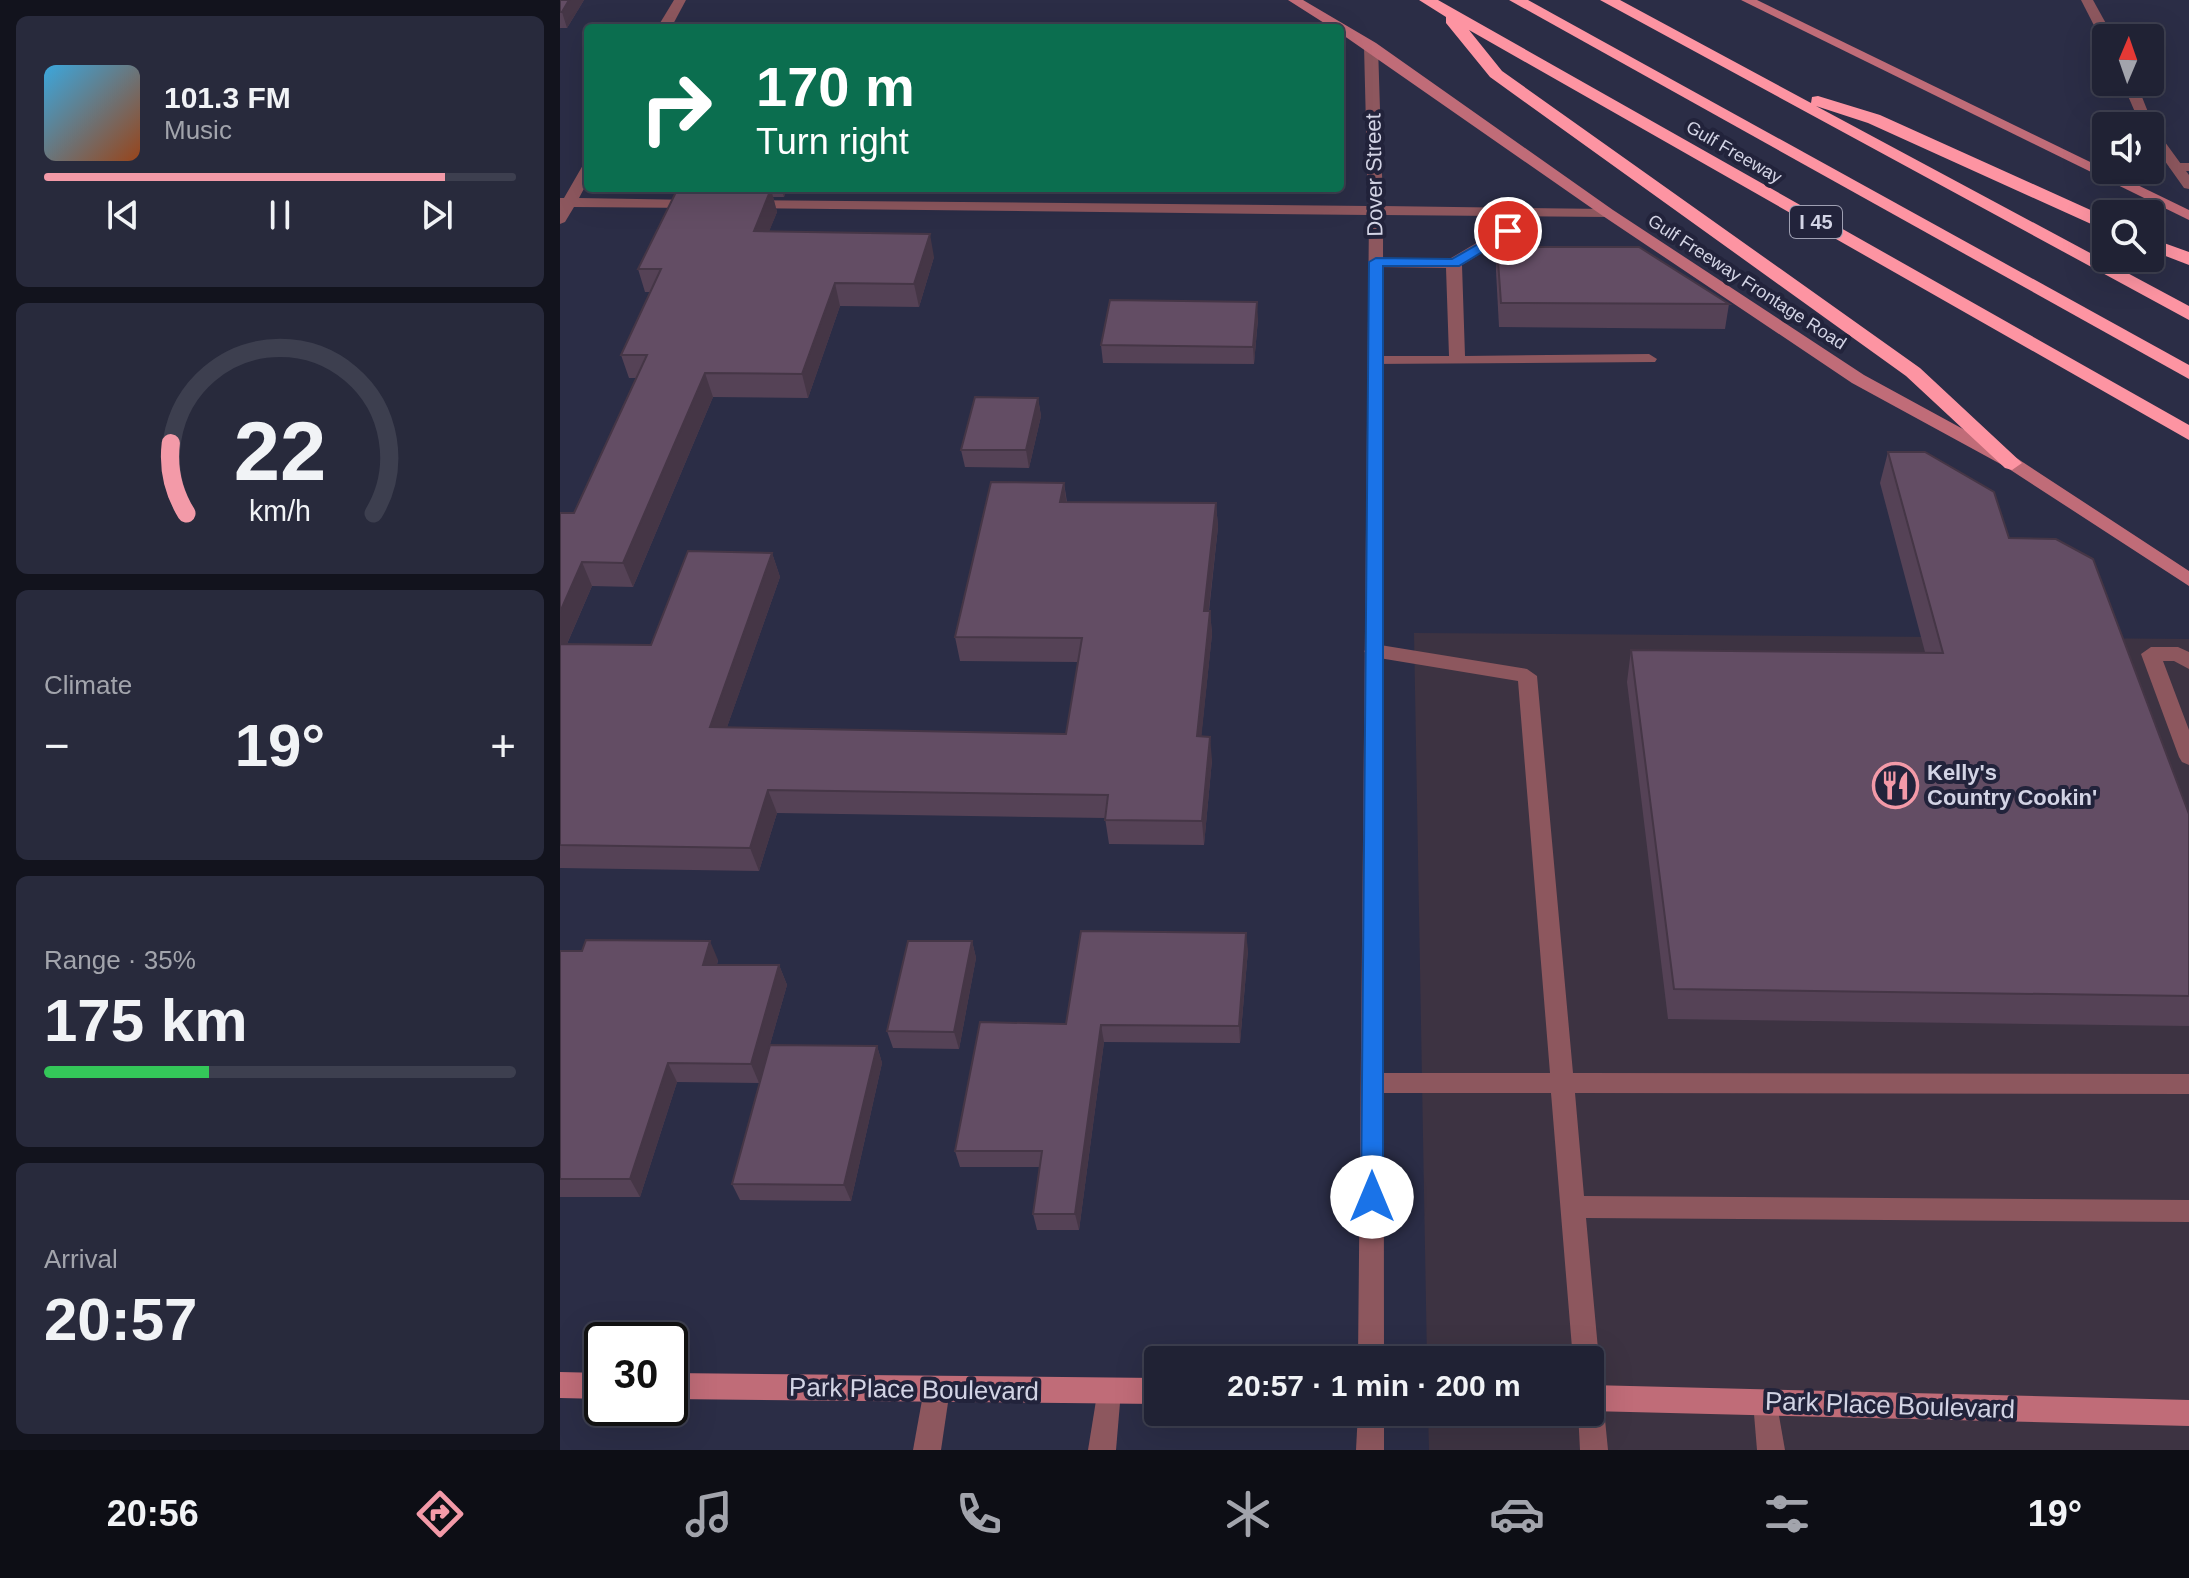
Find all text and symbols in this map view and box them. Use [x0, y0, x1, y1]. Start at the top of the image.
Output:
north arrow [2092, 24, 2164, 96]
map controls [2092, 24, 2164, 272]
text: 170 m [756, 55, 915, 118]
icon: right [624, 56, 728, 160]
text: 101.3 FM [164, 81, 291, 114]
button: sound [2092, 112, 2164, 184]
street label: Dover Street [1360, 113, 1388, 237]
text: Music [164, 115, 232, 145]
street label: Gulf Freeway [1683, 117, 1785, 187]
text: Turn right [756, 121, 909, 162]
icon: previous [101, 193, 145, 237]
icon: pause [258, 193, 302, 237]
icon: next [415, 193, 459, 237]
pin [1474, 197, 1542, 265]
button: search [2092, 200, 2164, 272]
road number: I 45 [1790, 206, 1842, 238]
icon: arrive [1486, 209, 1530, 253]
street label: Gulf Freeway Frontage Road [1644, 210, 1850, 354]
text: 22 [234, 405, 326, 498]
text: km/h [249, 495, 311, 527]
text: Climate [44, 670, 132, 700]
text: 19° [235, 712, 325, 779]
text: − [44, 721, 70, 770]
text: + [490, 721, 516, 770]
place label: Kelly's Country Cookin' [1927, 760, 2097, 810]
restaurant icon: Kelly's Country Cookin' [1872, 761, 1920, 809]
text: Range · 35% [44, 945, 196, 975]
text: 175 km [44, 987, 248, 1054]
position arrow [1330, 1155, 1414, 1239]
text: Arrival [44, 1244, 118, 1274]
text: 20:57 [44, 1286, 197, 1353]
speed limit sign: 30 [584, 1322, 688, 1426]
text: 20:57 · 1 min · 200 m [1227, 1369, 1521, 1402]
street label: Park Place Boulevard [789, 1372, 1039, 1406]
street label: Park Place Boulevard [1765, 1386, 2015, 1424]
icon: directions [412, 1486, 468, 1542]
icon: music [681, 1486, 737, 1542]
icon: phone [951, 1486, 1007, 1542]
icon: climate [1220, 1486, 1276, 1542]
icon: car [1489, 1486, 1545, 1542]
icon: filters [1759, 1486, 1815, 1542]
text: 20:56 [107, 1493, 199, 1534]
text: 19° [2028, 1493, 2082, 1534]

